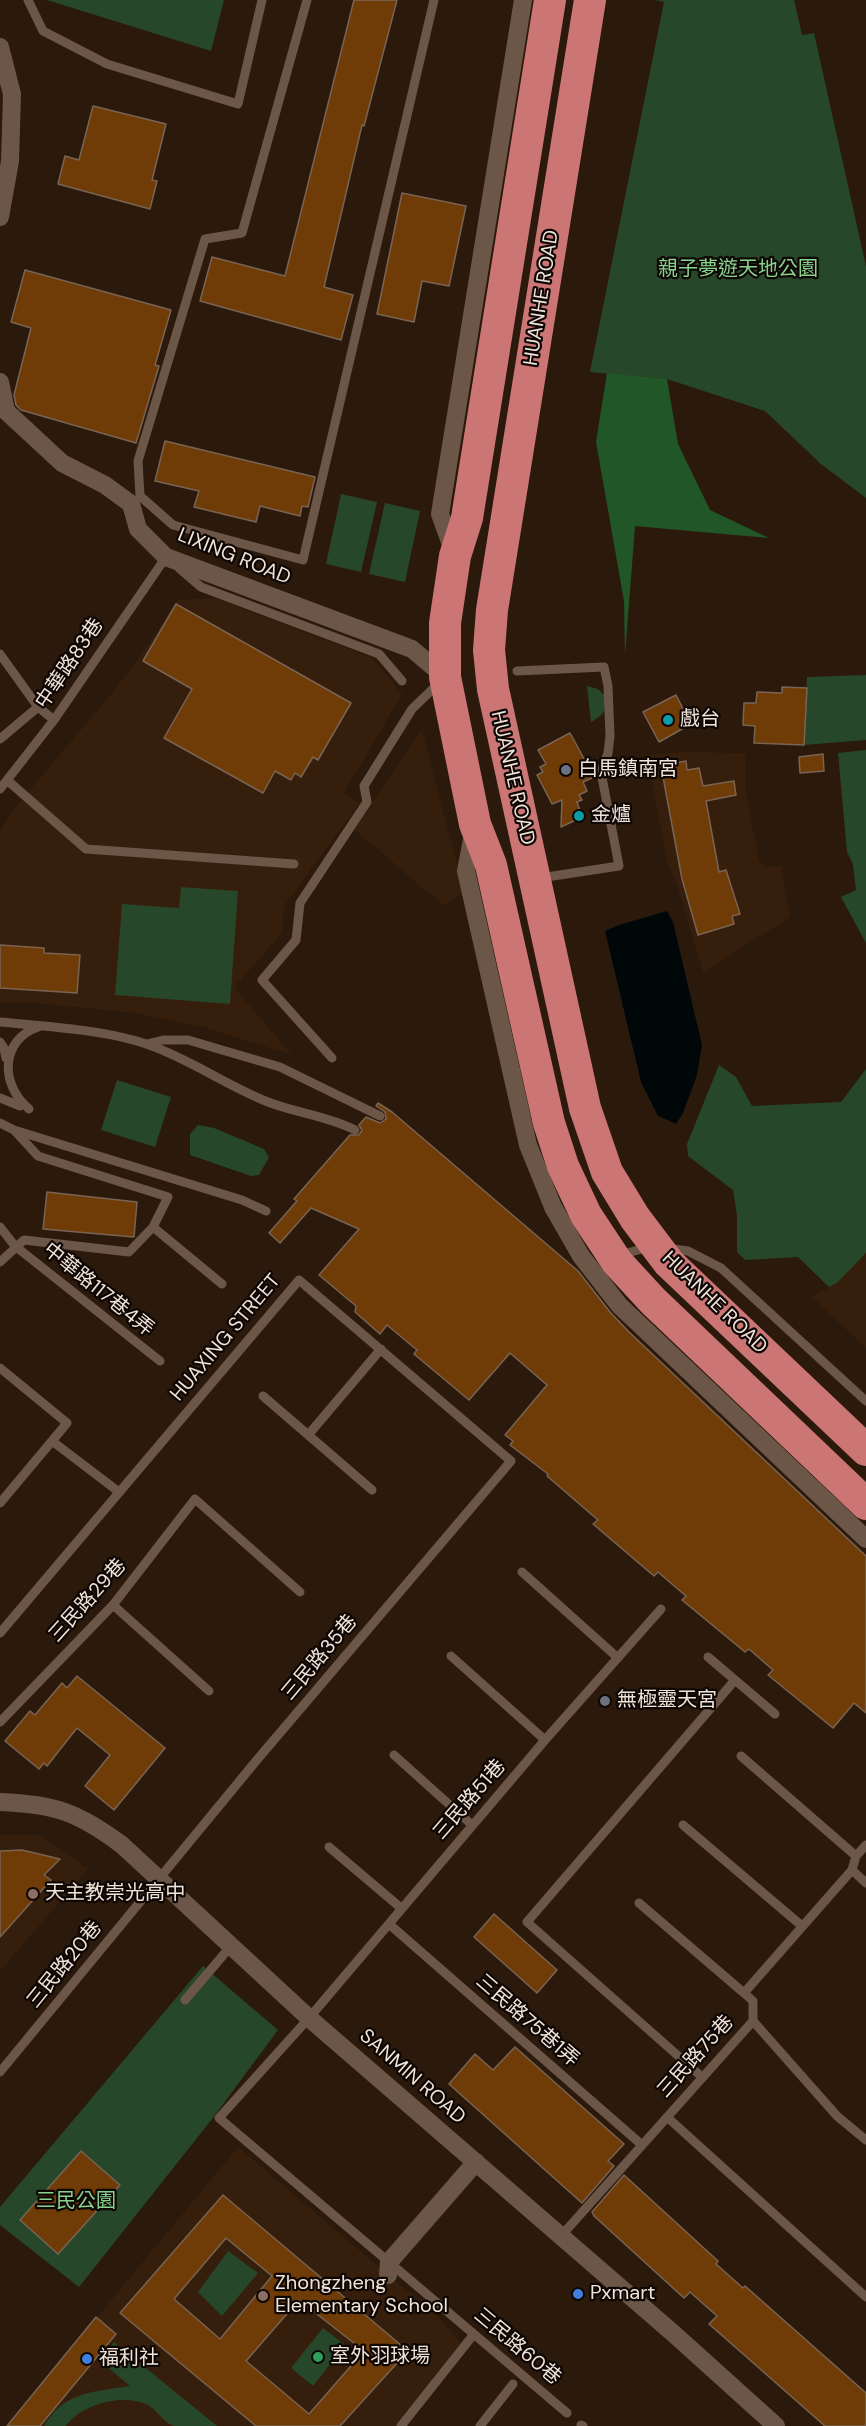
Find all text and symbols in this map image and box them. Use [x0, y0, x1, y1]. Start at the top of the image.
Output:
street label: HUANHE ROAD [519, 229, 565, 367]
park label: 親子夢遊天地公園 [658, 258, 818, 282]
street label: LIXING ROAD [174, 523, 294, 591]
street label: 中華路83巷 [31, 614, 109, 714]
place label: 戲台 [680, 708, 720, 732]
street label: HUANHE ROAD [485, 709, 539, 847]
marker: 戲台 [661, 713, 675, 727]
place label: 白馬鎮南宮 [578, 758, 678, 782]
marker: 白馬鎮南宮 [559, 763, 573, 777]
place label: 金爐 [591, 804, 631, 828]
marker: 金爐 [572, 809, 586, 823]
street label: 中華路117巷4弄 [38, 1238, 158, 1342]
street label: HUANHE ROAD [656, 1247, 772, 1359]
street label: HUAXING STREET [166, 1270, 286, 1406]
street label: 三民路29巷 [44, 1554, 132, 1648]
street label: 三民路35巷 [277, 1610, 363, 1706]
place label: 無極靈天宮 [617, 1689, 717, 1713]
marker: 無極靈天宮 [598, 1694, 612, 1708]
street label: 三民路51巷 [429, 1755, 511, 1845]
place label: 天主教崇光高中 [45, 1882, 185, 1906]
marker: 天主教崇光高中 [26, 1887, 40, 1901]
street label: 三民路20巷 [23, 1917, 107, 2013]
street label: 三民路75巷1弄 [471, 1970, 583, 2072]
street label: 三民路75巷 [653, 2011, 739, 2103]
street label: SANMIN ROAD [354, 2024, 470, 2130]
park label: 三民公園 [36, 2190, 116, 2214]
place label: Zhongzheng Elementary School [275, 2272, 448, 2319]
place label: Pxmart [590, 2282, 655, 2306]
marker: Pxmart [571, 2287, 585, 2301]
marker: Zhongzheng Elementary School [256, 2289, 270, 2303]
street label: 三民路60巷 [469, 2304, 565, 2390]
place label: 室外羽球場 [330, 2345, 430, 2369]
place label: 福利社 [99, 2347, 159, 2371]
marker: 室外羽球場 [311, 2350, 325, 2364]
marker: 福利社 [80, 2352, 94, 2366]

